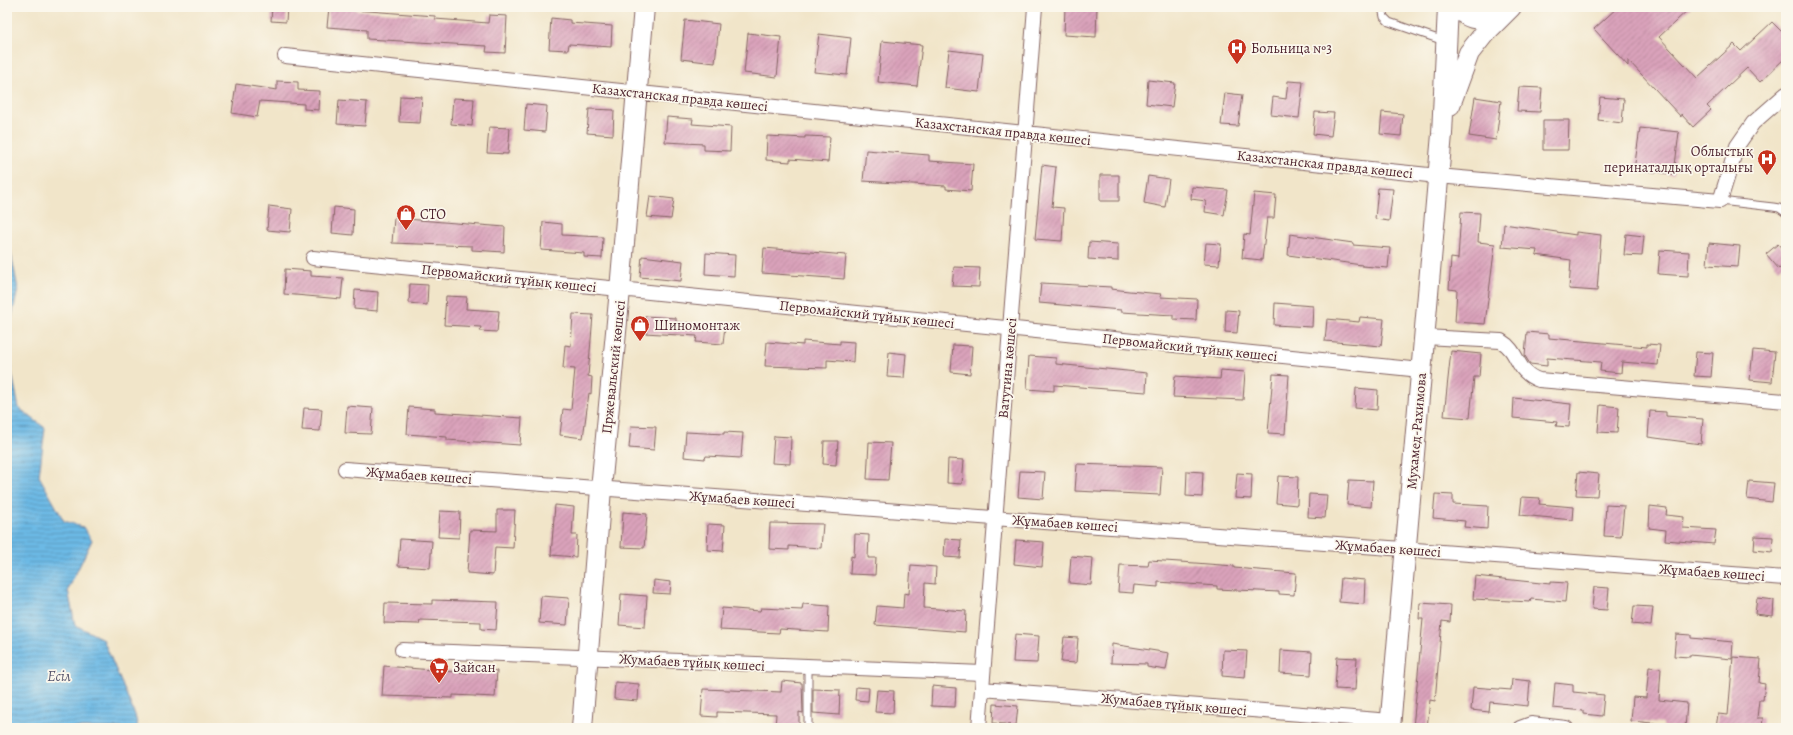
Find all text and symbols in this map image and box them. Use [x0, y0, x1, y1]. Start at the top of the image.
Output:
hospital icon: Больница №3 [1226, 37, 1248, 65]
place label: Больница №3 [1251, 39, 1332, 58]
street label: Казахстанская правда көшесі [591, 79, 769, 116]
street label: Казахстанская правда көшесі [914, 113, 1092, 150]
place label: Облыстық перинаталдық орталығы [1604, 142, 1754, 177]
street label: Казахстанская правда көшесі [1236, 146, 1414, 183]
hospital icon: Облыстық перинаталдық орталығы [1756, 148, 1778, 176]
shop icon: СТО [395, 203, 417, 231]
place label: СТО [420, 205, 446, 224]
street label: Первомайский тұйық көшесі [420, 260, 597, 297]
street label: Первомайский тұйық көшесі [778, 296, 955, 333]
street label: Пржевальский көшесі [597, 299, 630, 435]
shop icon: Шиномонтаж [629, 314, 651, 342]
place label: Шиномонтаж [654, 316, 740, 335]
street label: Ватутина көшесі [994, 317, 1021, 419]
street label: Первомайский тұйық көшесі [1101, 329, 1278, 366]
street label: Мухамед-Рахимова [1402, 371, 1431, 490]
street label: Жұмабаев көшесі [365, 462, 473, 489]
street label: Жұмабаев көшесі [688, 486, 796, 513]
street label: Жұмабаев көшесі [1011, 510, 1119, 537]
street label: Жұмабаев көшесі [1334, 535, 1442, 562]
street label: Жұмабаев көшесі [1658, 559, 1766, 586]
street label: Жумабаев тұйық көшесі [618, 649, 766, 676]
supermarket icon: Зайсан [428, 656, 450, 684]
place label: Зайсан [453, 658, 496, 677]
water label: Есіл [47, 666, 71, 686]
street label: Жумабаев тұйық көшесі [1100, 689, 1248, 720]

